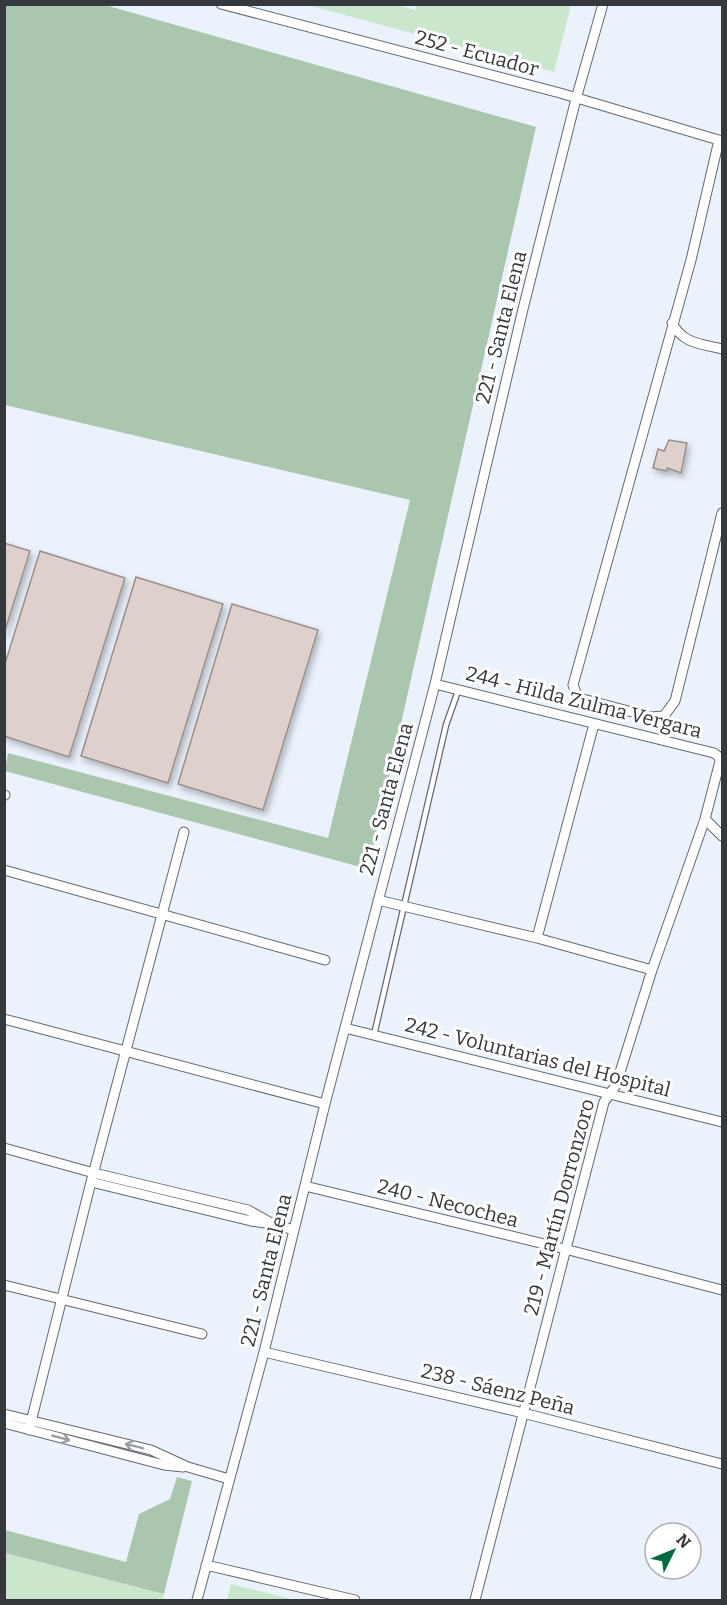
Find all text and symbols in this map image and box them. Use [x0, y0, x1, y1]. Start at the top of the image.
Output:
street label: 252 - Ecuador [413, 25, 542, 81]
street label: 221 - Santa Elena [470, 248, 532, 406]
street label: 244 - Hilda Zulma Vergara [463, 661, 705, 743]
street label: 221 - Santa Elena [354, 720, 418, 878]
street label: 242 - Voluntarias del Hospital [403, 1012, 674, 1102]
street label: 219 - Martín Dorronzoro [519, 1096, 599, 1318]
street label: 240 - Necochea [375, 1174, 521, 1232]
street label: 221 - Santa Elena [235, 1191, 297, 1349]
street label: 238 - Sáenz Peña [419, 1358, 577, 1420]
one-way arrow [51, 1433, 70, 1445]
one-way arrow [125, 1440, 144, 1451]
north arrow [643, 1521, 703, 1581]
text: N [672, 1530, 695, 1552]

